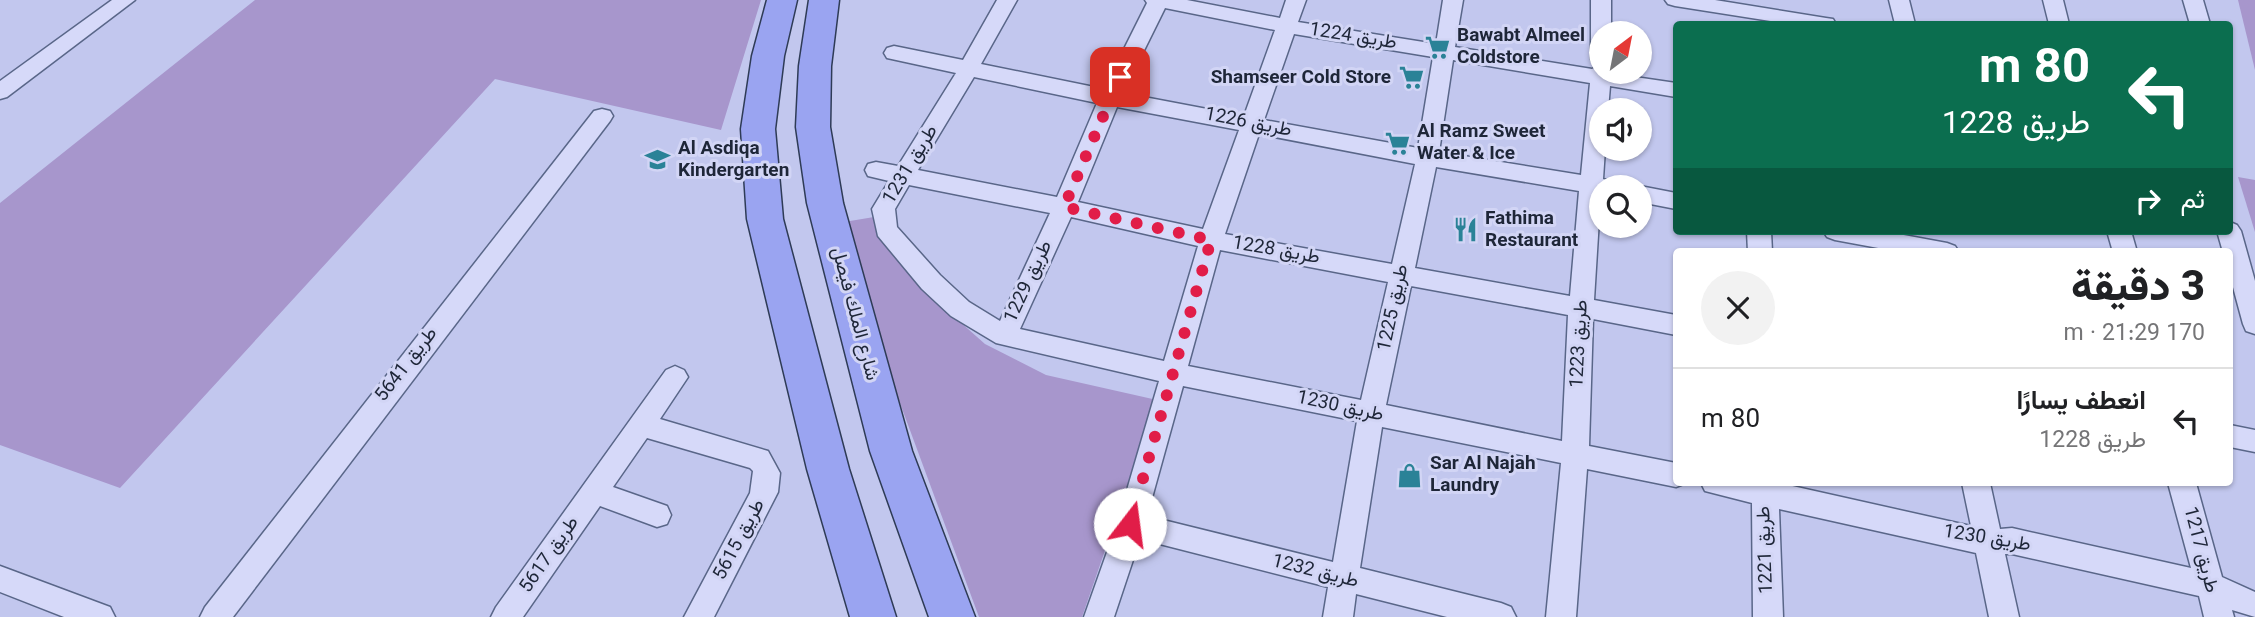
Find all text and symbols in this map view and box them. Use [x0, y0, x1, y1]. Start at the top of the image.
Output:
street label: طريق 1224 [1307, 16, 1399, 58]
north arrow [1589, 21, 1652, 84]
map controls [1589, 21, 1652, 238]
place label: Bawabt Almeel Coldstore [1457, 22, 1585, 73]
text: 80 m [1979, 32, 2090, 108]
supermarket icon: Bawabt Almeel Coldstore [1423, 33, 1451, 61]
pin [1090, 47, 1150, 107]
icon: left [2114, 49, 2205, 140]
icon: arrive [1101, 58, 1139, 96]
place label: Shamseer Cold Store [1211, 64, 1391, 93]
supermarket icon: Shamseer Cold Store [1397, 64, 1425, 92]
button: sound [1589, 98, 1652, 161]
street label: طريق 1226 [1202, 100, 1294, 146]
text: طريق 1228 [1942, 100, 2090, 150]
place label: Al Ramz Sweet Water & Ice [1417, 118, 1546, 169]
street label: طريق 1231 [876, 120, 946, 210]
supermarket icon: Al Ramz Sweet Water & Ice [1383, 129, 1411, 157]
place label: Al Asdiqa Kindergarten [678, 135, 789, 186]
school or university icon: Al Asdiqa Kindergarten [644, 146, 672, 174]
button: search [1589, 175, 1652, 238]
text: ثم [2181, 181, 2205, 222]
icon: right [2129, 182, 2167, 220]
place label: Fathima Restaurant [1485, 205, 1579, 256]
restaurant icon: Fathima Restaurant [1451, 216, 1479, 244]
street label: طريق 1228 [1230, 229, 1322, 273]
street label: طريق 1229 [997, 236, 1061, 328]
street label: شارع الملك فيصل [822, 244, 886, 384]
text: 3 دقيقة [2071, 257, 2205, 323]
street label: طريق 1225 [1371, 262, 1417, 354]
button: close [1701, 271, 1775, 345]
street label: طريق 1223 [1563, 299, 1597, 389]
text: 170 m · 21:29 [2064, 316, 2205, 352]
street label: طريق 5641 [368, 321, 446, 409]
text: انعطف يسارًا [2016, 382, 2146, 423]
street label: طريق 1230 [1294, 384, 1386, 430]
text: 80 m [1701, 400, 1760, 441]
icon: left [2167, 402, 2205, 440]
text: طريق 1228 [2039, 423, 2146, 459]
place label: Sar Al Najah Laundry [1430, 450, 1536, 501]
shop icon: Sar Al Najah Laundry [1396, 461, 1424, 489]
position arrow [1093, 487, 1167, 561]
street label: طريق 5615 [707, 494, 773, 586]
street label: طريق 1217 [2175, 504, 2225, 596]
street label: طريق 1221 [1750, 505, 1782, 595]
street label: طريق 5617 [513, 511, 587, 599]
street label: طريق 1230 [1941, 518, 2033, 560]
street label: طريق 1232 [1269, 547, 1361, 597]

